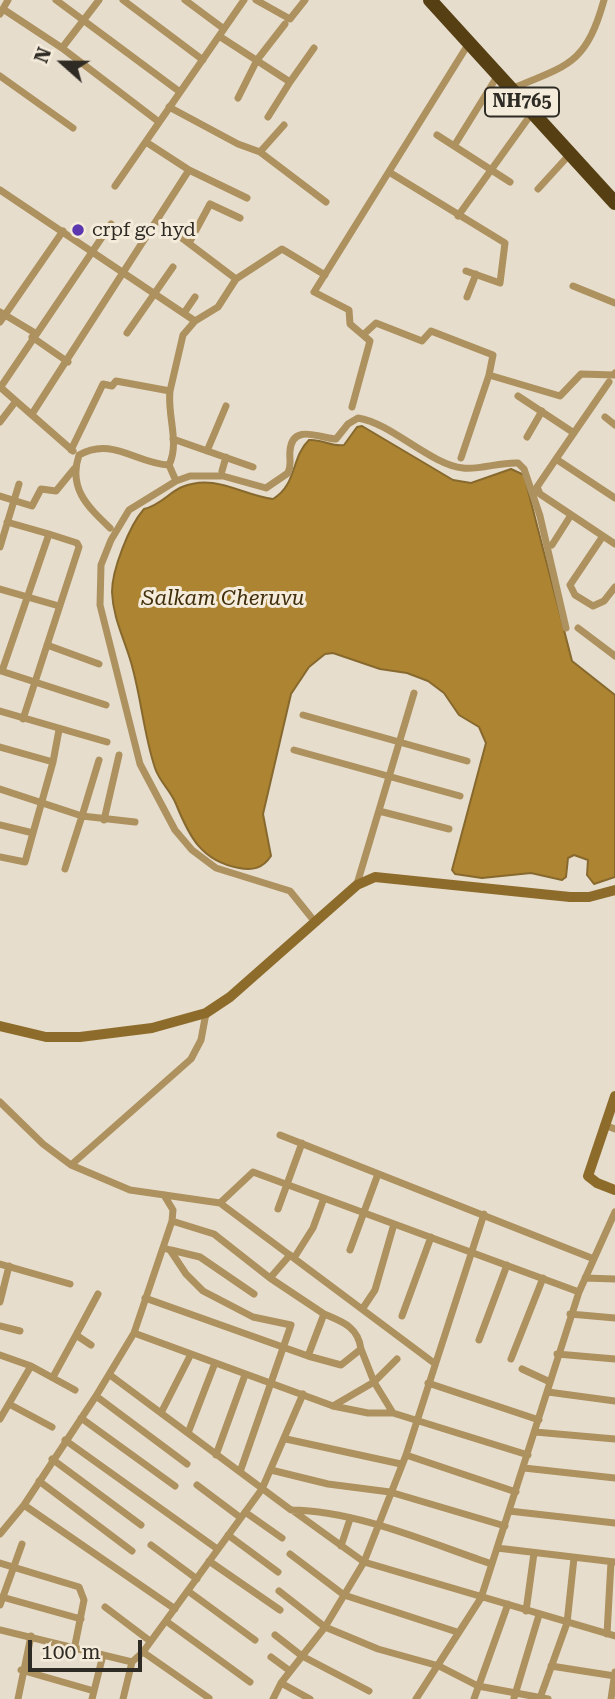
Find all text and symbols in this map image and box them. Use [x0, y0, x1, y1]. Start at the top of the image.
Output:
north arrow [28, 28, 98, 98]
text: N [30, 44, 56, 66]
road number: NH765 [485, 88, 559, 116]
place label: crpf gc hyd [92, 219, 196, 241]
marker: crpf gc hyd [70, 222, 86, 238]
water label: Salkam Cheruvu [141, 586, 305, 612]
scale bar [32, 1626, 145, 1670]
text: 100 m [41, 1640, 101, 1664]

